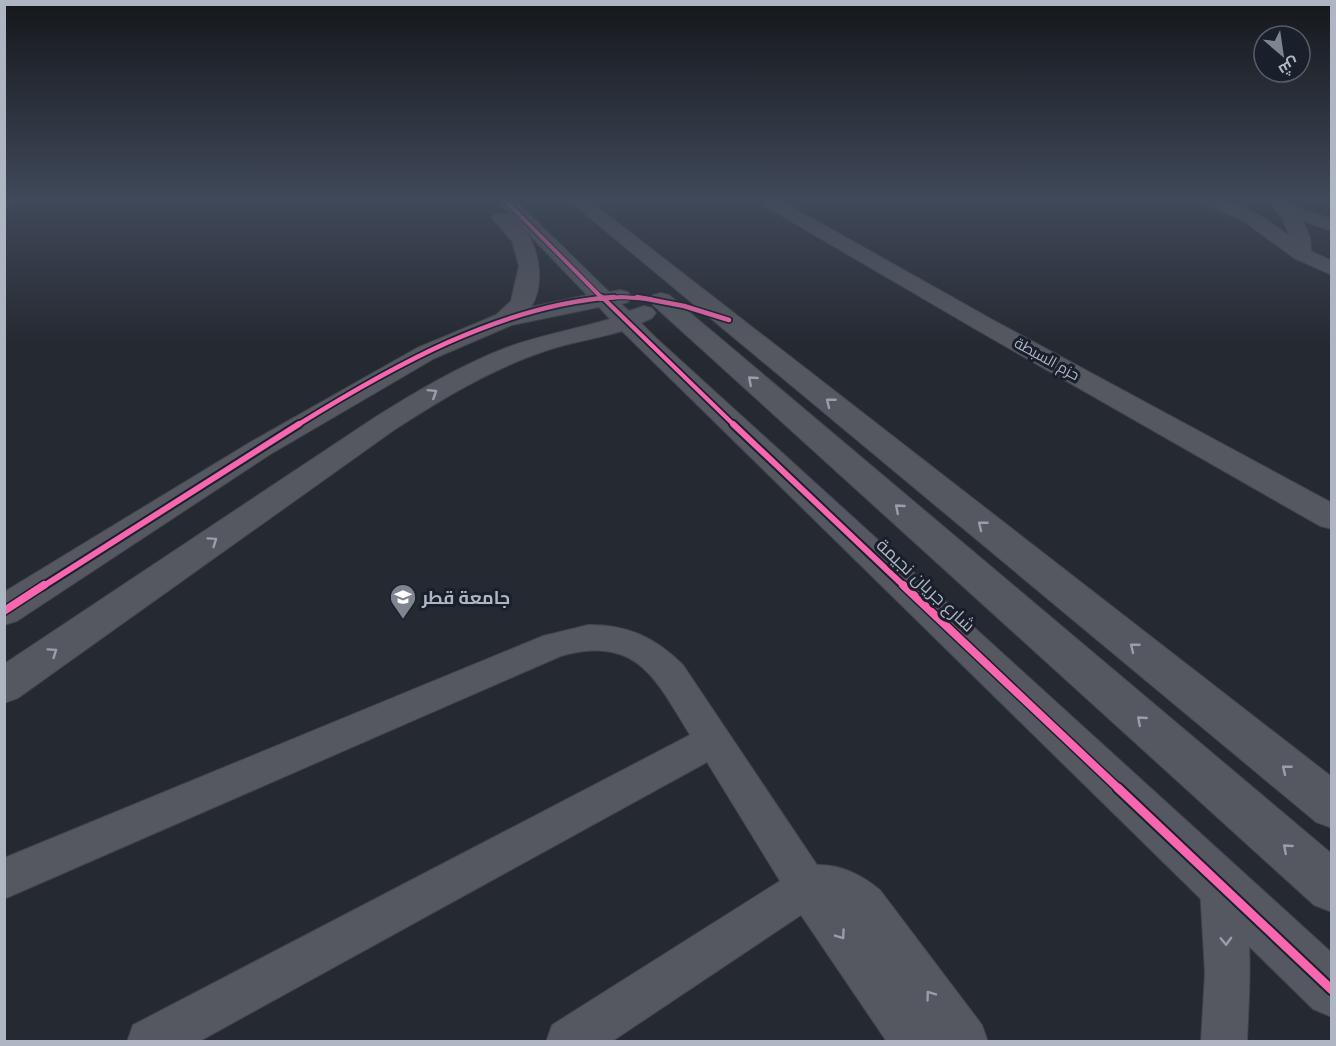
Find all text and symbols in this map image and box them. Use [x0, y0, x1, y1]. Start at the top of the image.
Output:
north arrow [1252, 24, 1312, 84]
text: ش [1275, 53, 1303, 80]
street label: حزم السبطة [1011, 334, 1083, 385]
one-way arrow [749, 376, 759, 387]
one-way arrow [427, 389, 437, 401]
one-way arrow [826, 399, 837, 410]
one-way arrow [895, 504, 906, 515]
one-way arrow [978, 521, 989, 532]
street label: شارع جريان نجيمة [871, 534, 979, 637]
one-way arrow [206, 537, 217, 548]
school or university icon: جامعة قطر [388, 582, 418, 620]
place label: جامعة قطر [421, 587, 510, 609]
one-way arrow [1130, 643, 1141, 654]
one-way arrow [46, 648, 57, 659]
one-way arrow [1137, 716, 1148, 727]
one-way arrow [1282, 766, 1293, 777]
one-way arrow [1284, 844, 1294, 855]
one-way arrow [834, 928, 845, 939]
one-way arrow [1219, 937, 1232, 946]
one-way arrow [926, 990, 937, 1001]

